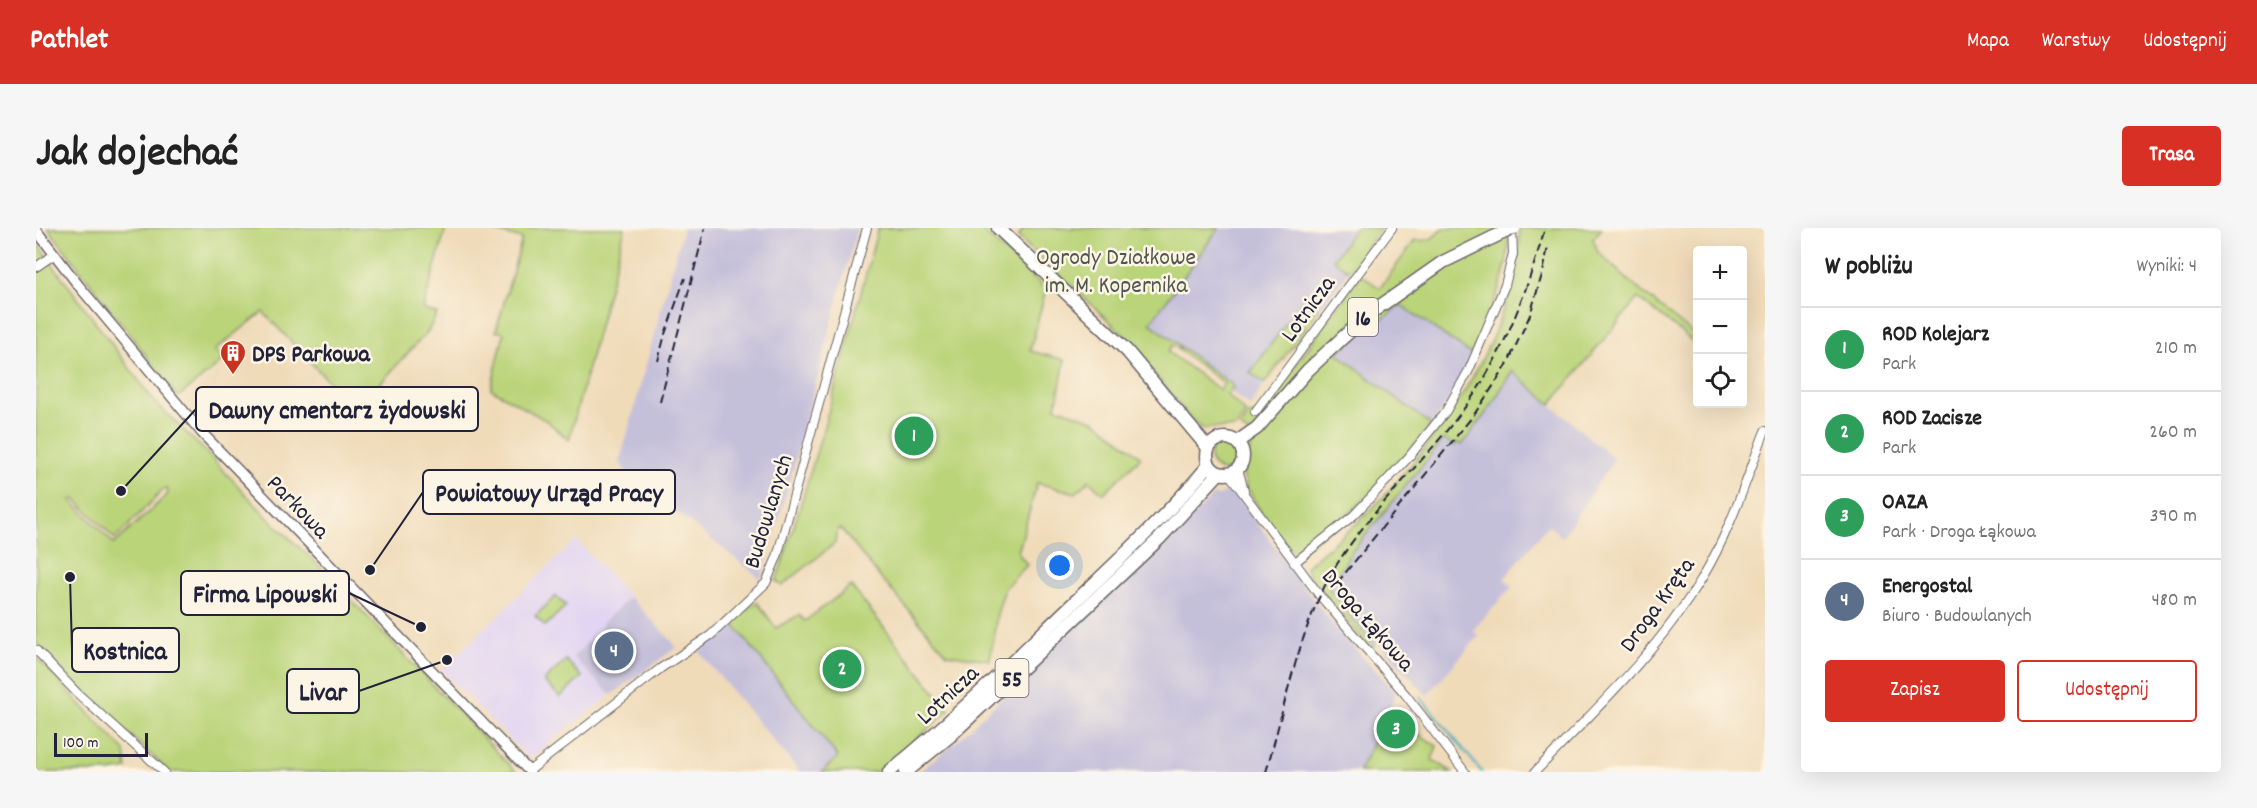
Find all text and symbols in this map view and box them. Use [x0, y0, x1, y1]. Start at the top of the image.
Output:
text: Pathlet [30, 22, 108, 62]
text: Mapa [1967, 27, 2009, 57]
text: Warstwy [2042, 27, 2110, 57]
text: Udostępnij [2143, 27, 2227, 57]
text: Jak dojechać [36, 126, 238, 186]
button: Trasa [2122, 126, 2221, 186]
park label: Ogrody Działkowe im. M. Kopernika [1036, 242, 1196, 304]
map controls [1693, 246, 1747, 408]
button: + [1693, 246, 1747, 300]
text: W pobliżu [1825, 249, 1913, 286]
text: Wyniki: 4 [2136, 253, 2197, 281]
street label: Lotnicza [1274, 269, 1346, 350]
road number: 16 [1348, 298, 1378, 336]
button: − [1693, 300, 1747, 354]
text: ROD Kolejarz [1882, 320, 1989, 351]
text: 1 [1842, 335, 1847, 363]
text: 210 m [2155, 335, 2197, 363]
building icon: DPS Parkowa [218, 338, 248, 376]
place label: DPS Parkowa [252, 339, 370, 373]
text: Park [1882, 351, 1916, 379]
button: locate [1693, 354, 1747, 408]
callout: Dawny cmentarz żydowski [196, 387, 478, 431]
text: Dawny cmentarz żydowski [208, 394, 466, 431]
text: ROD Zacisze [1882, 404, 1982, 435]
pin: 1 [894, 414, 934, 458]
text: 2 [1840, 419, 1849, 447]
text: 260 m [2149, 419, 2197, 447]
text: Park [1882, 435, 1916, 463]
street label: Budowlanych [736, 451, 803, 573]
street label: Parkowa [257, 468, 337, 549]
callout: Powiatowy Urząd Pracy [423, 470, 675, 514]
text: Powiatowy Urząd Pracy [435, 477, 664, 514]
text: OAZA [1882, 488, 1928, 519]
text: 3 [1840, 503, 1849, 531]
text: 390 m [2150, 503, 2197, 531]
text: Park · Droga Łąkowa [1882, 519, 2036, 547]
your location [1045, 551, 1074, 580]
street label: Droga Kręta [1612, 551, 1705, 660]
street label: Droga Łąkowa [1312, 562, 1422, 681]
callout: Firma Lipowski [181, 571, 349, 615]
text: Energostal [1882, 572, 1972, 603]
text: Firma Lipowski [193, 578, 337, 615]
text: 4 [1840, 587, 1849, 615]
text: 480 m [2151, 587, 2197, 615]
text: Biuro · Budowlanych [1882, 603, 2032, 631]
callout: Kostnica [72, 628, 179, 672]
pin: 4 [594, 628, 634, 674]
text: Kostnica [83, 635, 168, 672]
pin: 2 [822, 646, 862, 692]
street label: Lotnicza [910, 658, 989, 734]
road number: 55 [996, 659, 1028, 697]
button: Zapisz [1825, 660, 2005, 722]
button: Udostępnij [2017, 660, 2197, 722]
callout: Livar [287, 669, 359, 713]
text: Livar [299, 676, 347, 713]
pin: 3 [1376, 706, 1416, 752]
scale bar [54, 730, 148, 758]
text: 100 m [63, 732, 99, 755]

